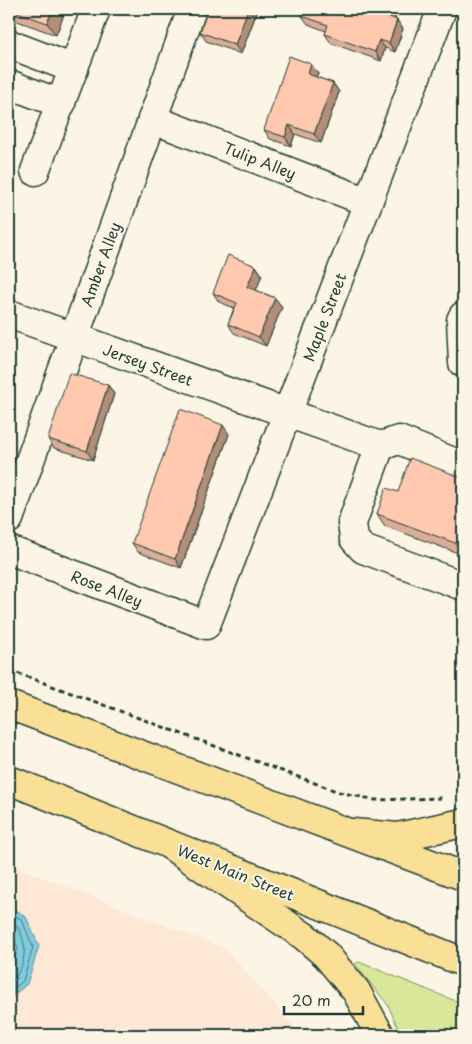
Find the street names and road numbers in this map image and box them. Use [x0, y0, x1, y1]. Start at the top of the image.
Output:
street label: Tulip Alley [220, 136, 300, 184]
street label: Amber Alley [74, 219, 126, 309]
street label: Maple Street [297, 269, 351, 365]
street label: Jersey Street [100, 337, 196, 391]
street label: Rose Alley [68, 564, 146, 612]
street label: West Main Street [174, 838, 298, 906]

